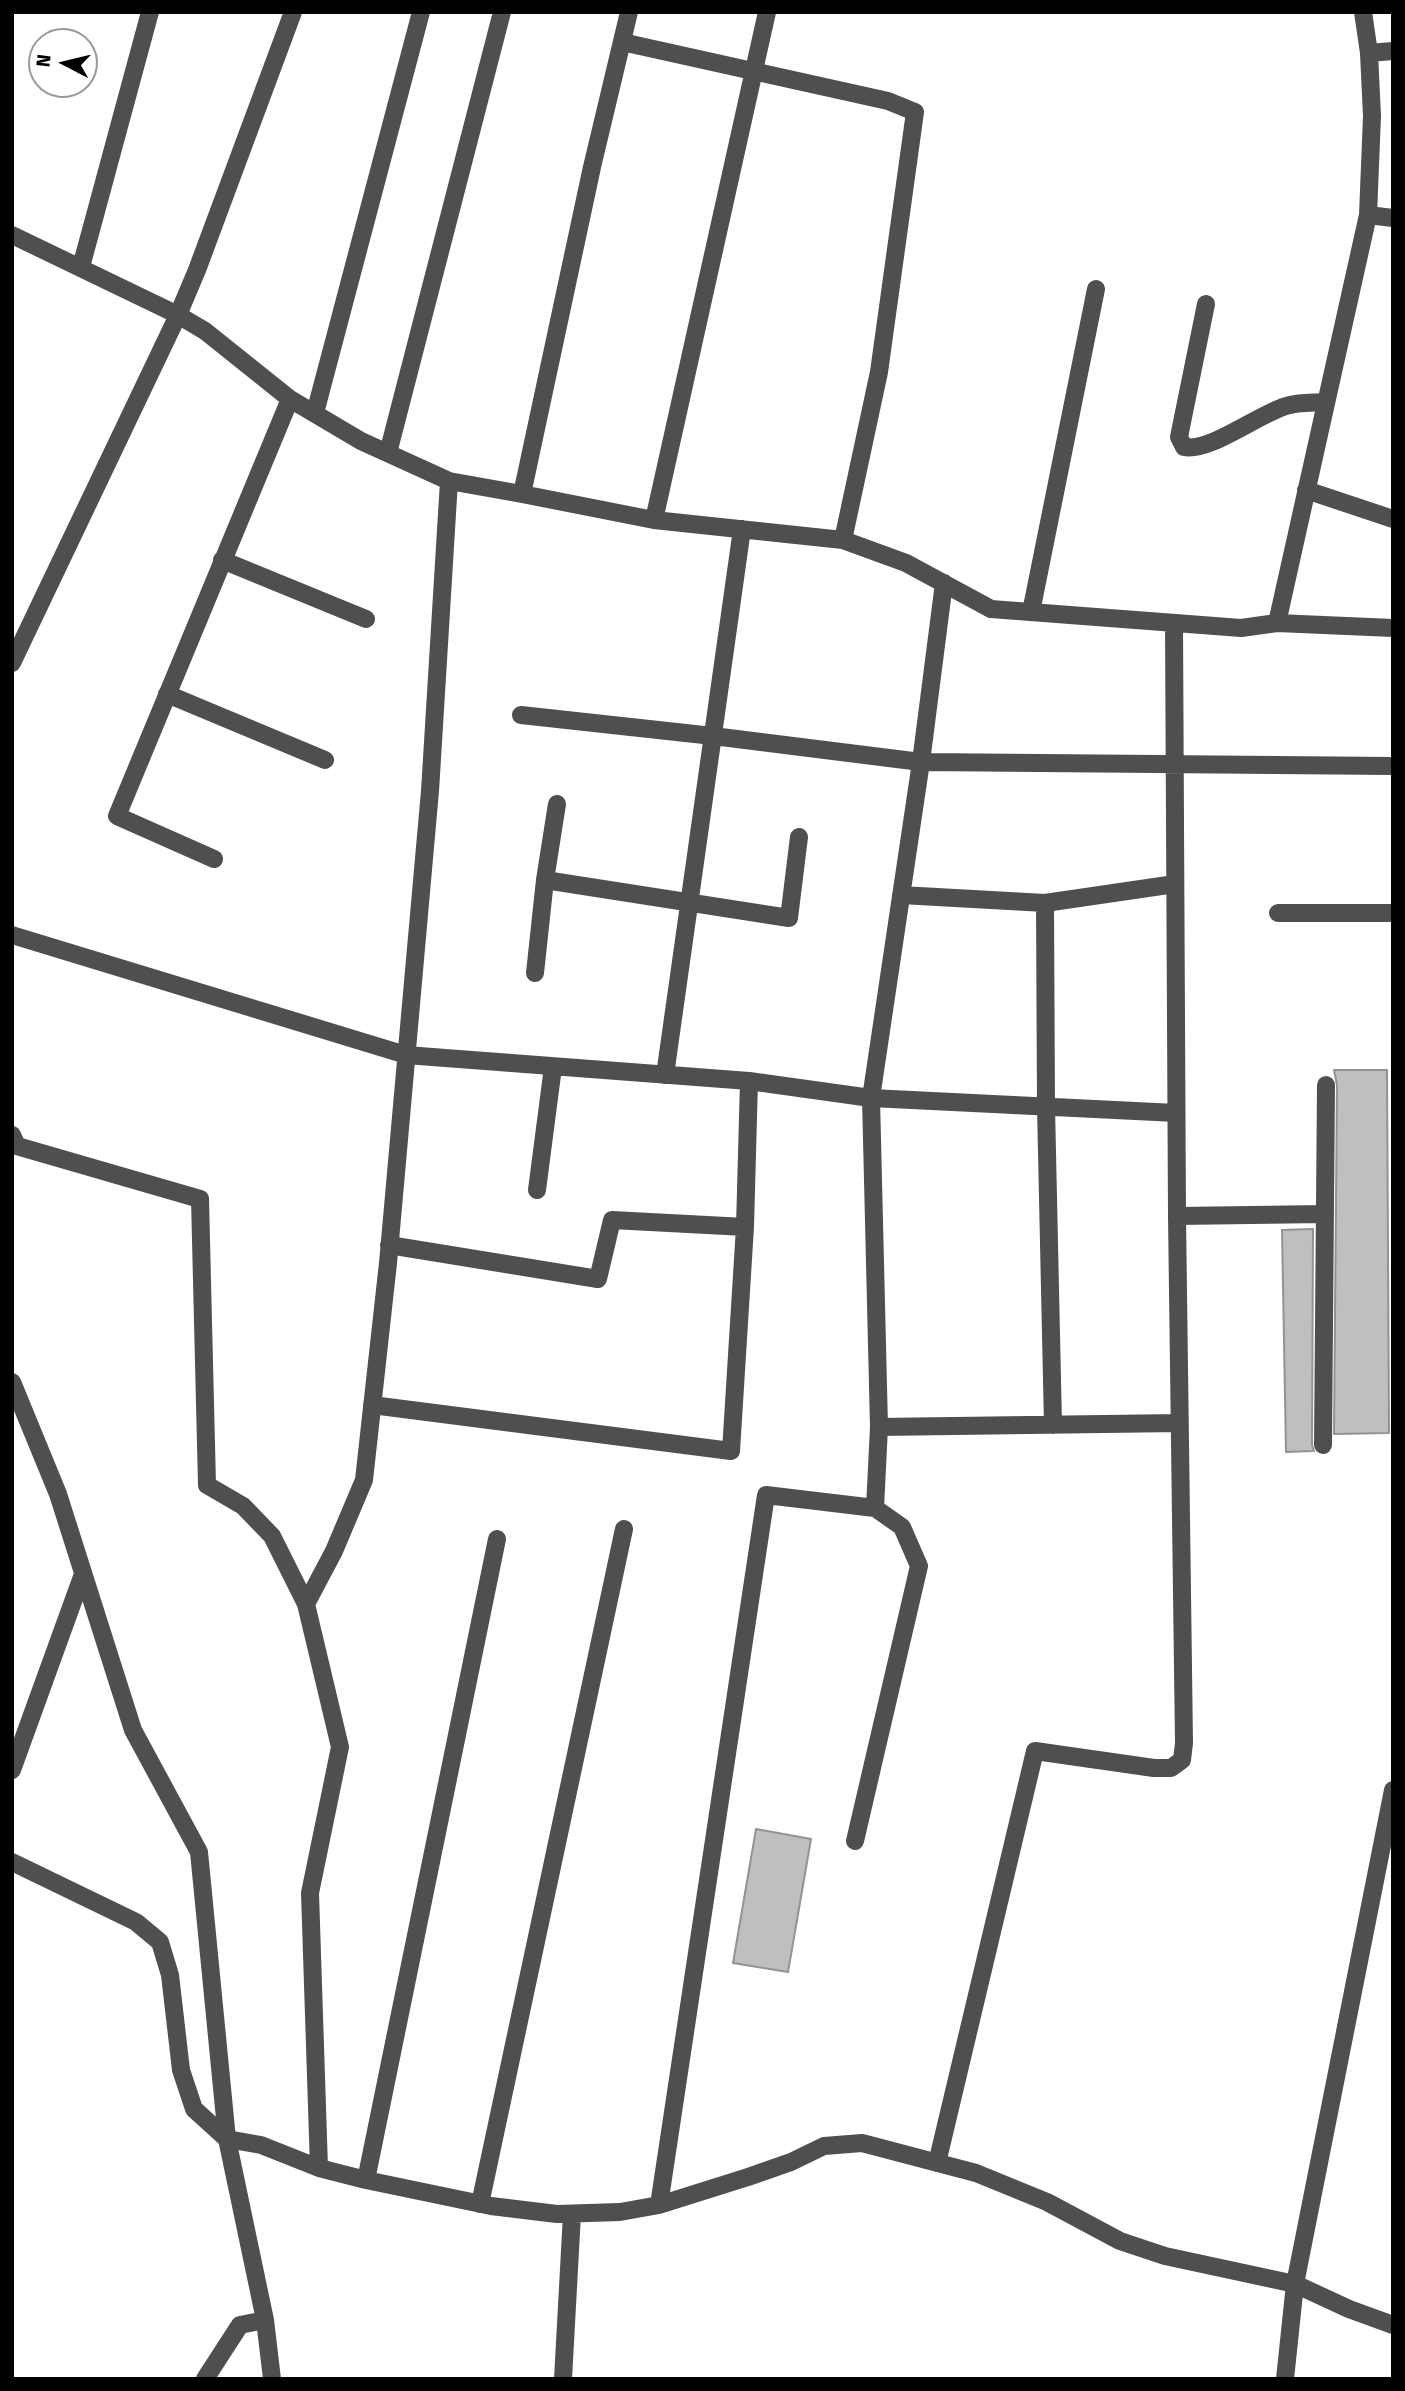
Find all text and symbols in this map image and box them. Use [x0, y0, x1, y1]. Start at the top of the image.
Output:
north arrow [28, 28, 98, 98]
text: N [31, 53, 56, 68]

